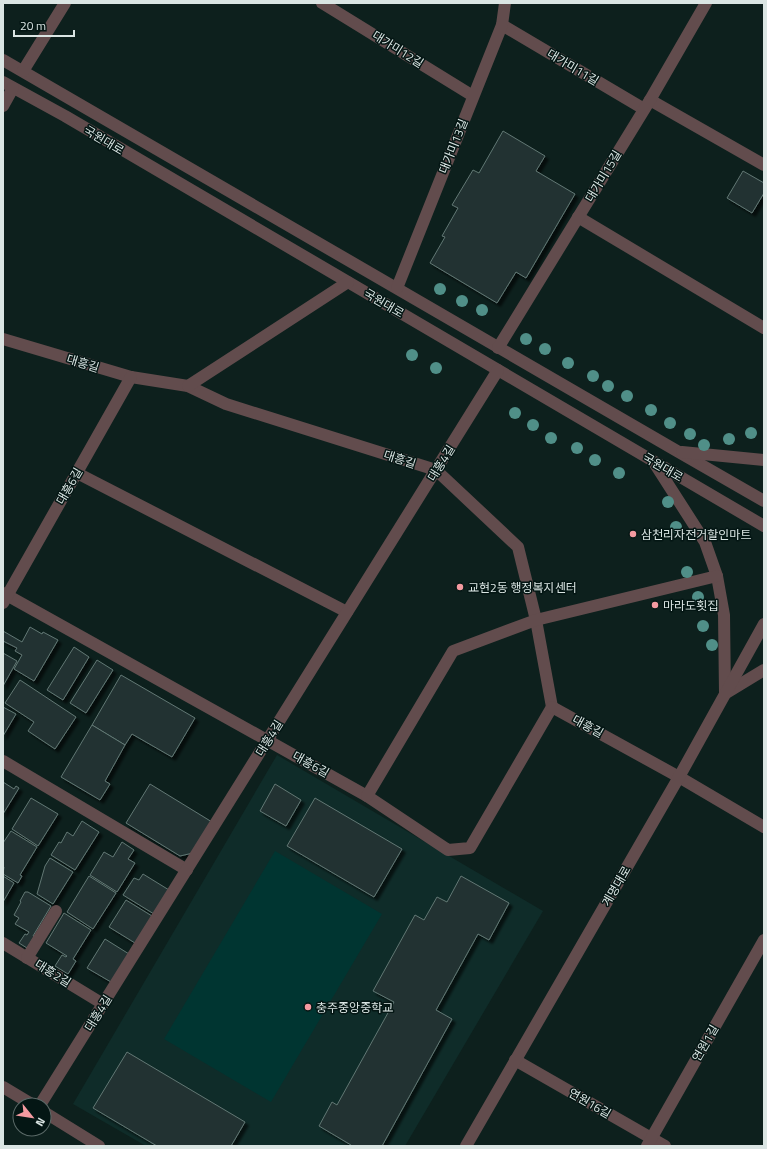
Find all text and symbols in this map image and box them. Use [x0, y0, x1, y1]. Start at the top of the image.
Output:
scale bar [14, 12, 74, 38]
text: 20 m [20, 16, 46, 35]
street label: 대가미12길 [369, 26, 427, 72]
street label: 대가미11길 [543, 44, 603, 90]
street label: 대가미13길 [433, 116, 473, 176]
street label: 국원대로 [80, 120, 128, 160]
street label: 대가미15길 [580, 146, 626, 206]
street label: 국원대로 [360, 284, 408, 322]
street label: 대흥길 [64, 349, 102, 377]
street label: 대흥4길 [422, 441, 460, 485]
street label: 대흥길 [381, 445, 419, 473]
street label: 국원대로 [639, 448, 687, 486]
street label: 대흥6길 [51, 464, 87, 508]
place label: 삼천리자전거할인마트 [641, 525, 751, 544]
marker: 삼천리자전거할인마트 [628, 529, 638, 539]
place label: 교현2동 행정복지센터 [468, 578, 577, 597]
marker: 교현2동 행정복지센터 [455, 582, 465, 592]
place label: 마라도횟집 [663, 596, 718, 615]
marker: 마라도횟집 [650, 600, 660, 610]
street label: 대흥길 [569, 710, 607, 742]
street label: 대흥4길 [250, 716, 288, 760]
street label: 대흥6길 [289, 746, 333, 782]
street label: 계명대로 [597, 862, 635, 910]
street label: 대흥2길 [31, 954, 75, 992]
street label: 대흥4길 [79, 991, 117, 1035]
place label: 충주중앙중학교 [316, 998, 393, 1017]
marker: 충주중앙중학교 [303, 1002, 313, 1012]
street label: 연원1길 [687, 1021, 723, 1065]
street label: 연원16길 [565, 1083, 615, 1123]
north arrow [12, 1097, 52, 1137]
text: N [32, 1115, 49, 1129]

